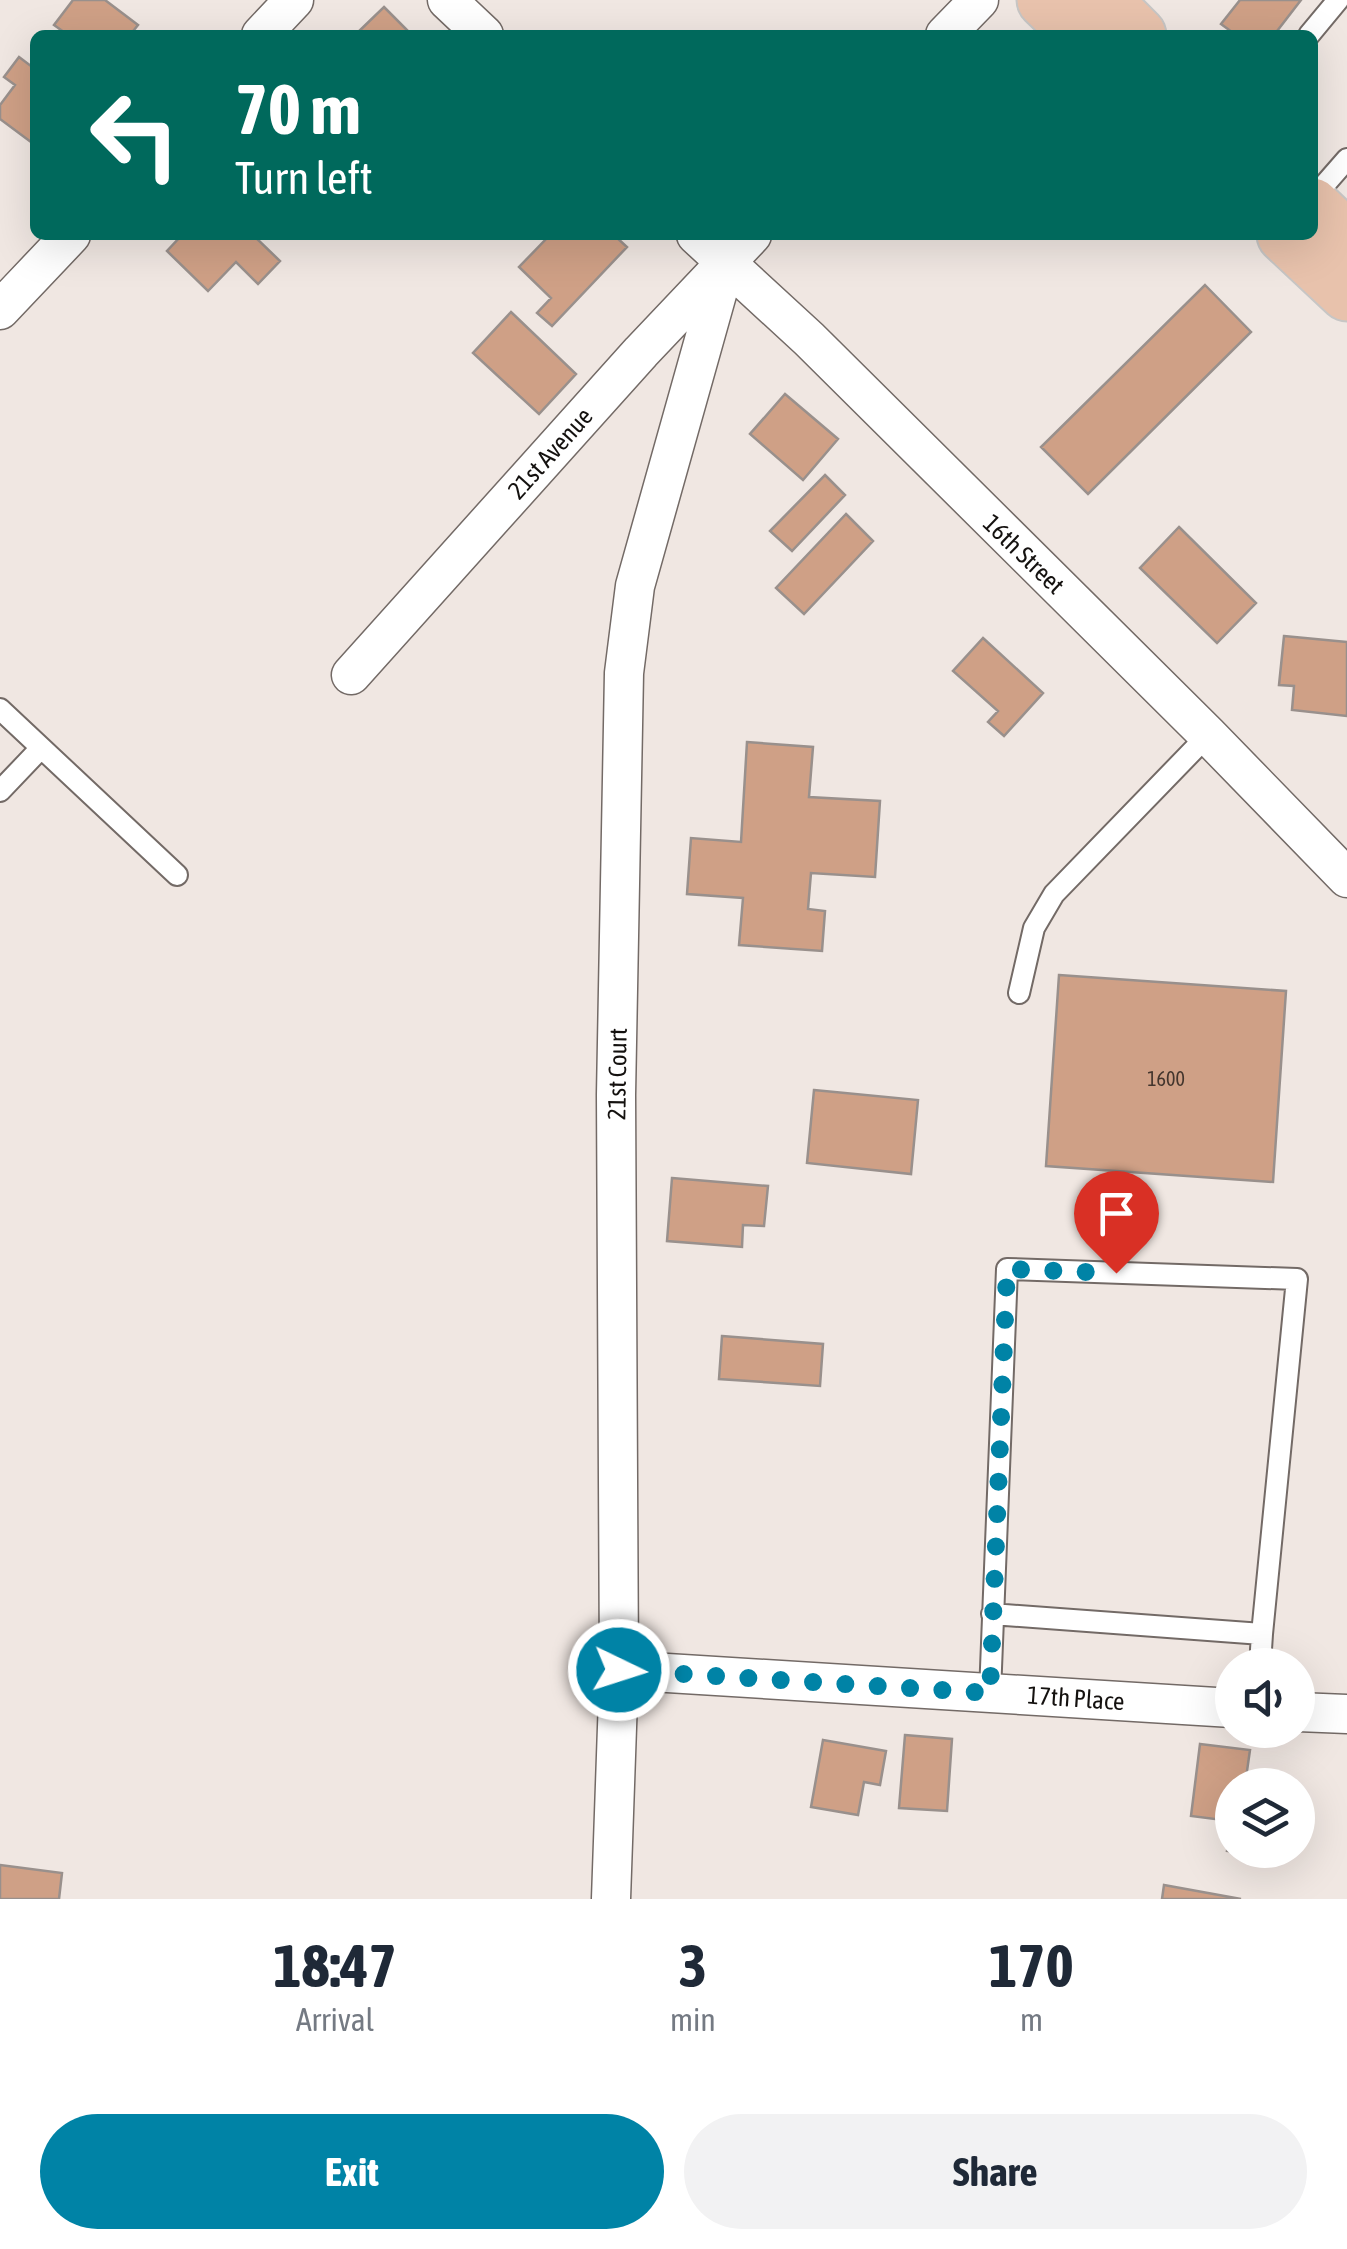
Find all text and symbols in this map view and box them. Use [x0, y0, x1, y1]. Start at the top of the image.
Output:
text: 70 m [235, 69, 361, 149]
icon: left [70, 70, 200, 200]
text: Turn left [235, 152, 373, 204]
street label: 21st Avenue [502, 402, 598, 504]
street label: 16th Street [978, 509, 1070, 599]
street label: 21st Court [602, 1028, 632, 1120]
house number: 1600 [1147, 1067, 1185, 1090]
pin [1074, 1171, 1159, 1274]
icon: arrive [1089, 1186, 1144, 1241]
position arrow [567, 1618, 671, 1722]
map controls [1215, 1648, 1315, 1868]
button: sound [1215, 1648, 1315, 1748]
street label: 17th Place [1026, 1681, 1126, 1715]
button: layers [1215, 1768, 1315, 1868]
text: 18:47 [273, 1931, 397, 2000]
text: 3 [679, 1931, 707, 2000]
text: 170 [989, 1931, 1074, 2000]
text: Arrival [296, 2001, 374, 2038]
text: min [670, 2001, 716, 2038]
text: m [1020, 2001, 1043, 2038]
button: Exit [40, 2114, 664, 2229]
button: Share [684, 2114, 1307, 2229]

